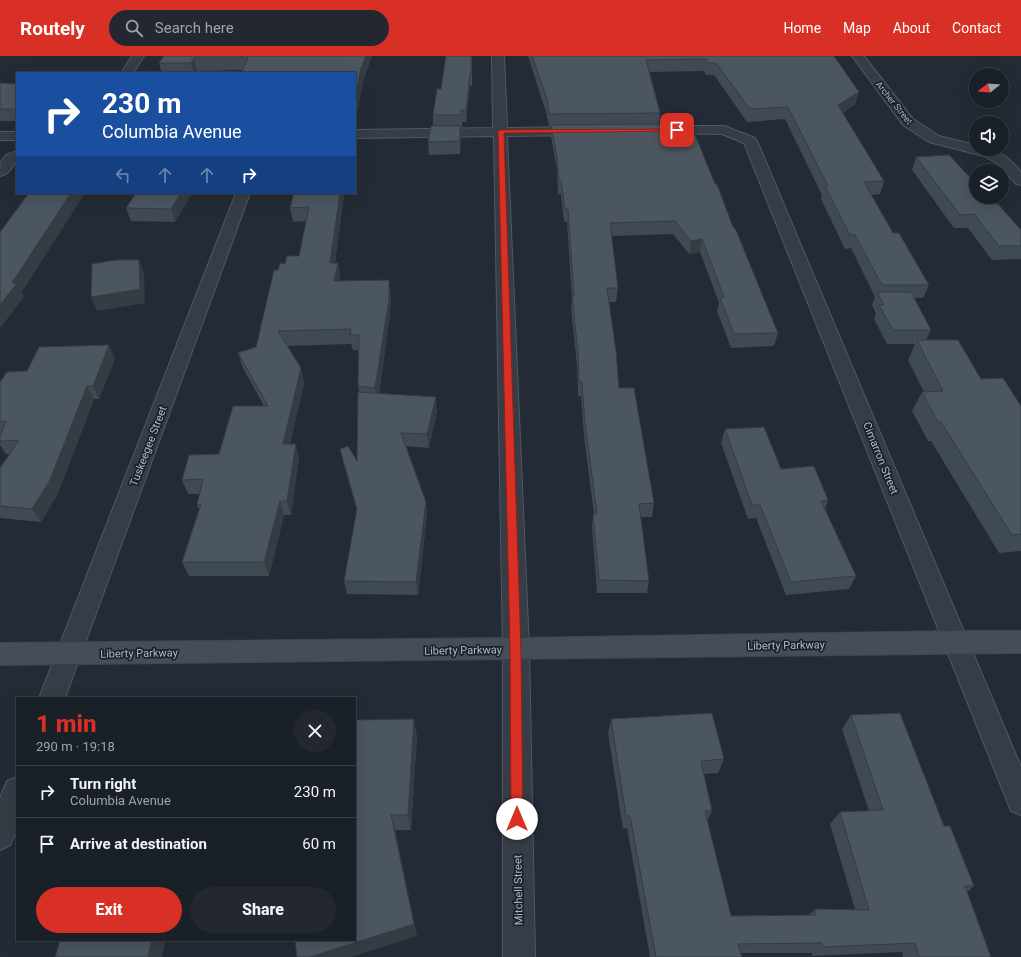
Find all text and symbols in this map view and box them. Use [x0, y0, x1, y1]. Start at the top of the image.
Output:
search box [109, 10, 389, 46]
text: Routely [20, 17, 85, 40]
icon: search [123, 17, 145, 39]
text: Search here [155, 19, 234, 37]
text: Home [783, 20, 821, 36]
text: Map [843, 20, 871, 36]
text: About [893, 20, 930, 36]
text: Contact [952, 20, 1001, 36]
north arrow [969, 68, 1009, 108]
map controls [969, 68, 1009, 204]
street label: Archer Street [874, 80, 914, 127]
text: 230 m [102, 87, 181, 120]
icon: right [36, 88, 88, 140]
pin [660, 113, 694, 147]
button: sound [969, 116, 1009, 156]
icon: arrive [666, 119, 688, 141]
text: Columbia Avenue [102, 121, 242, 142]
icon: left [112, 164, 134, 186]
icon: ahead [154, 164, 176, 186]
icon: ahead [196, 164, 218, 186]
icon: right [238, 164, 260, 186]
button: layers [969, 164, 1009, 204]
street label: Tuskeegee Street [127, 404, 170, 488]
street label: Cimarron Street [860, 420, 901, 497]
street label: Liberty Parkway [747, 638, 826, 653]
street label: Liberty Parkway [424, 643, 503, 658]
street label: Liberty Parkway [100, 646, 179, 661]
text: 1 min [36, 710, 97, 738]
button: close [294, 710, 336, 752]
text: 290 m · 19:18 [36, 739, 115, 754]
text: Turn right [70, 775, 136, 793]
icon: right [36, 781, 58, 803]
text: 230 m [294, 783, 336, 801]
text: Columbia Avenue [70, 793, 171, 808]
position arrow [496, 798, 538, 840]
icon: arrive [36, 833, 58, 855]
text: Arrive at destination [70, 835, 207, 853]
text: 60 m [302, 835, 336, 853]
street label: Mitchell Street [511, 854, 526, 925]
button: Exit [36, 887, 182, 933]
button: Share [190, 887, 336, 933]

